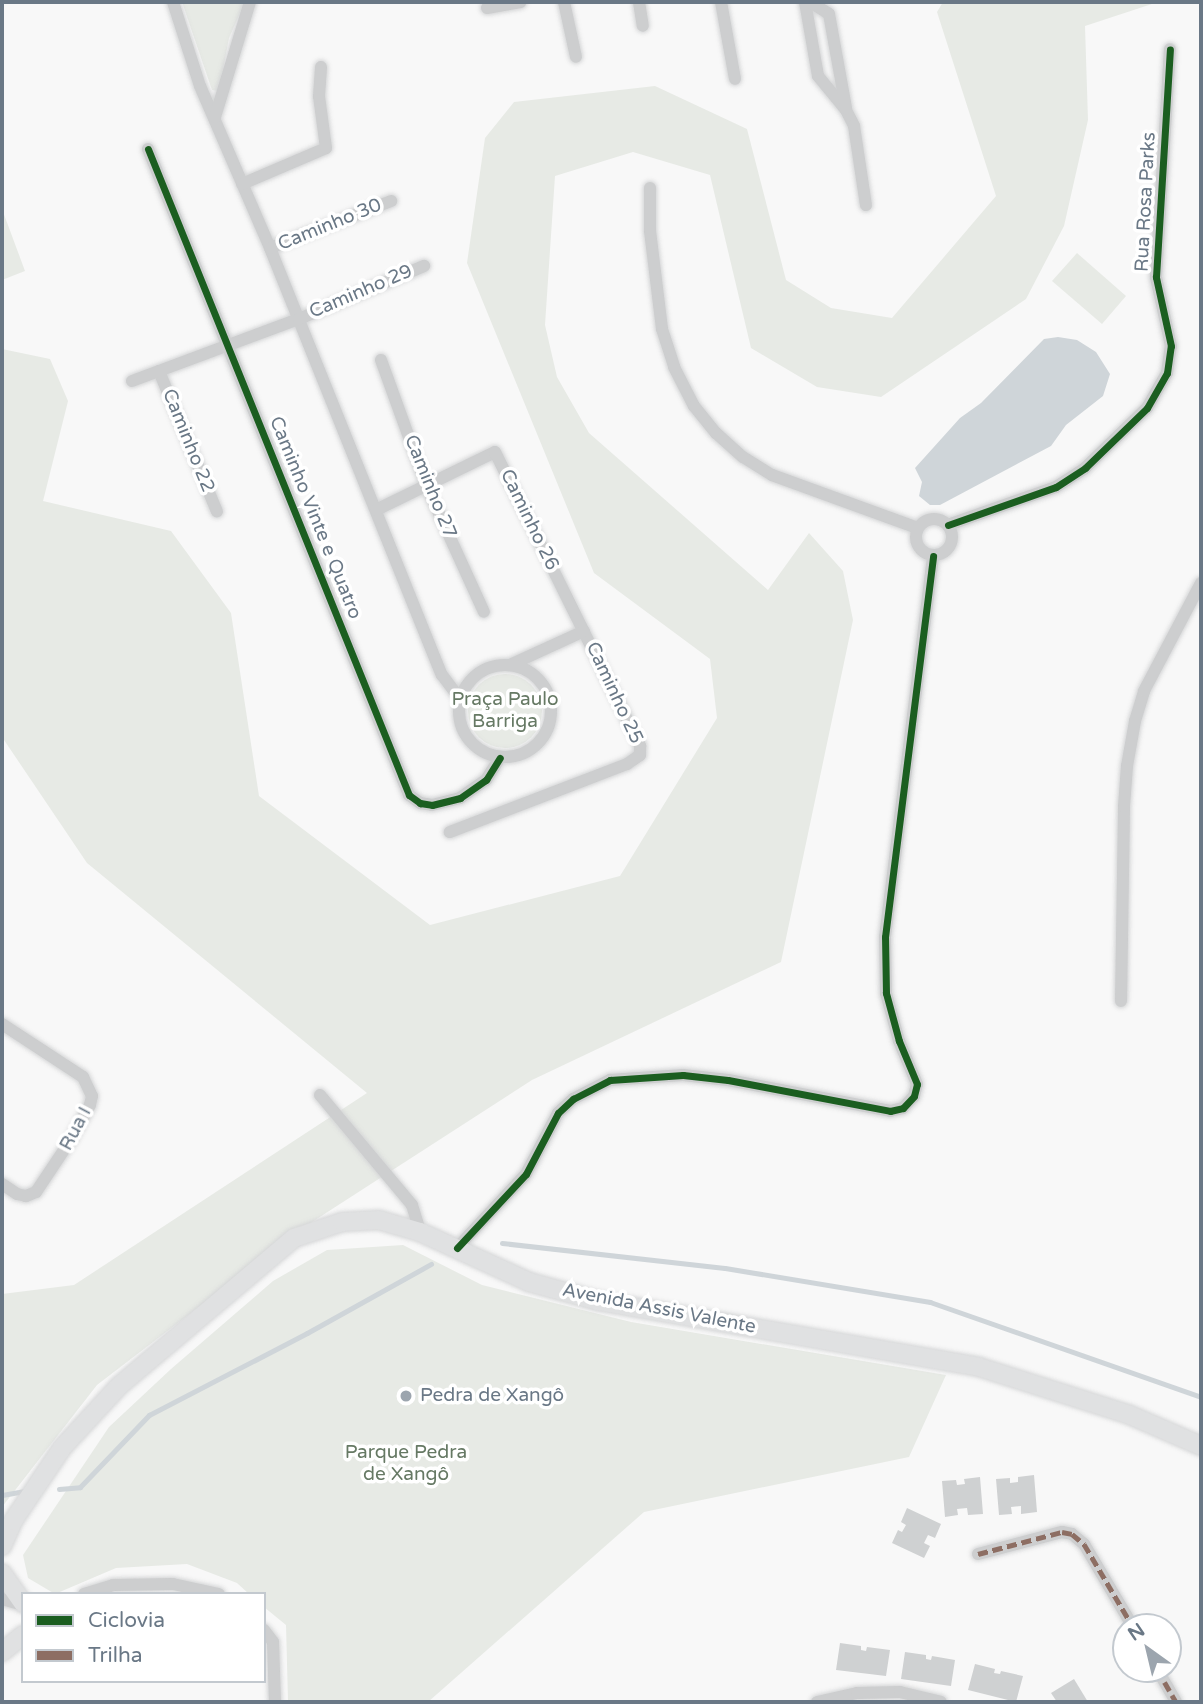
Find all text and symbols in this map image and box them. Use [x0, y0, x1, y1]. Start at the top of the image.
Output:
street label: Rua Rosa Parks [1131, 131, 1161, 273]
street label: Caminho 30 [275, 194, 385, 256]
street label: Caminho 29 [306, 260, 416, 324]
street label: Caminho 22 [157, 386, 219, 496]
street label: Caminho Vinte e Quatro [264, 413, 366, 623]
street label: Caminho 27 [399, 432, 461, 542]
street label: Caminho 26 [495, 466, 563, 574]
street label: Caminho 25 [581, 639, 647, 747]
park label: Praça Paulo Barriga [451, 689, 559, 733]
street label: Rua I [55, 1103, 97, 1155]
street label: Avenida Assis Valente [560, 1279, 758, 1339]
place label: Pedra de Xangô [420, 1385, 564, 1407]
marker: Pedra de Xangô [398, 1388, 414, 1404]
park label: Parque Pedra de Xangô [345, 1442, 467, 1486]
legend [21, 1592, 266, 1683]
text: Ciclovia [88, 1608, 165, 1633]
north arrow [1112, 1613, 1182, 1683]
text: N [1124, 1619, 1149, 1646]
text: Trilha [88, 1643, 143, 1668]

